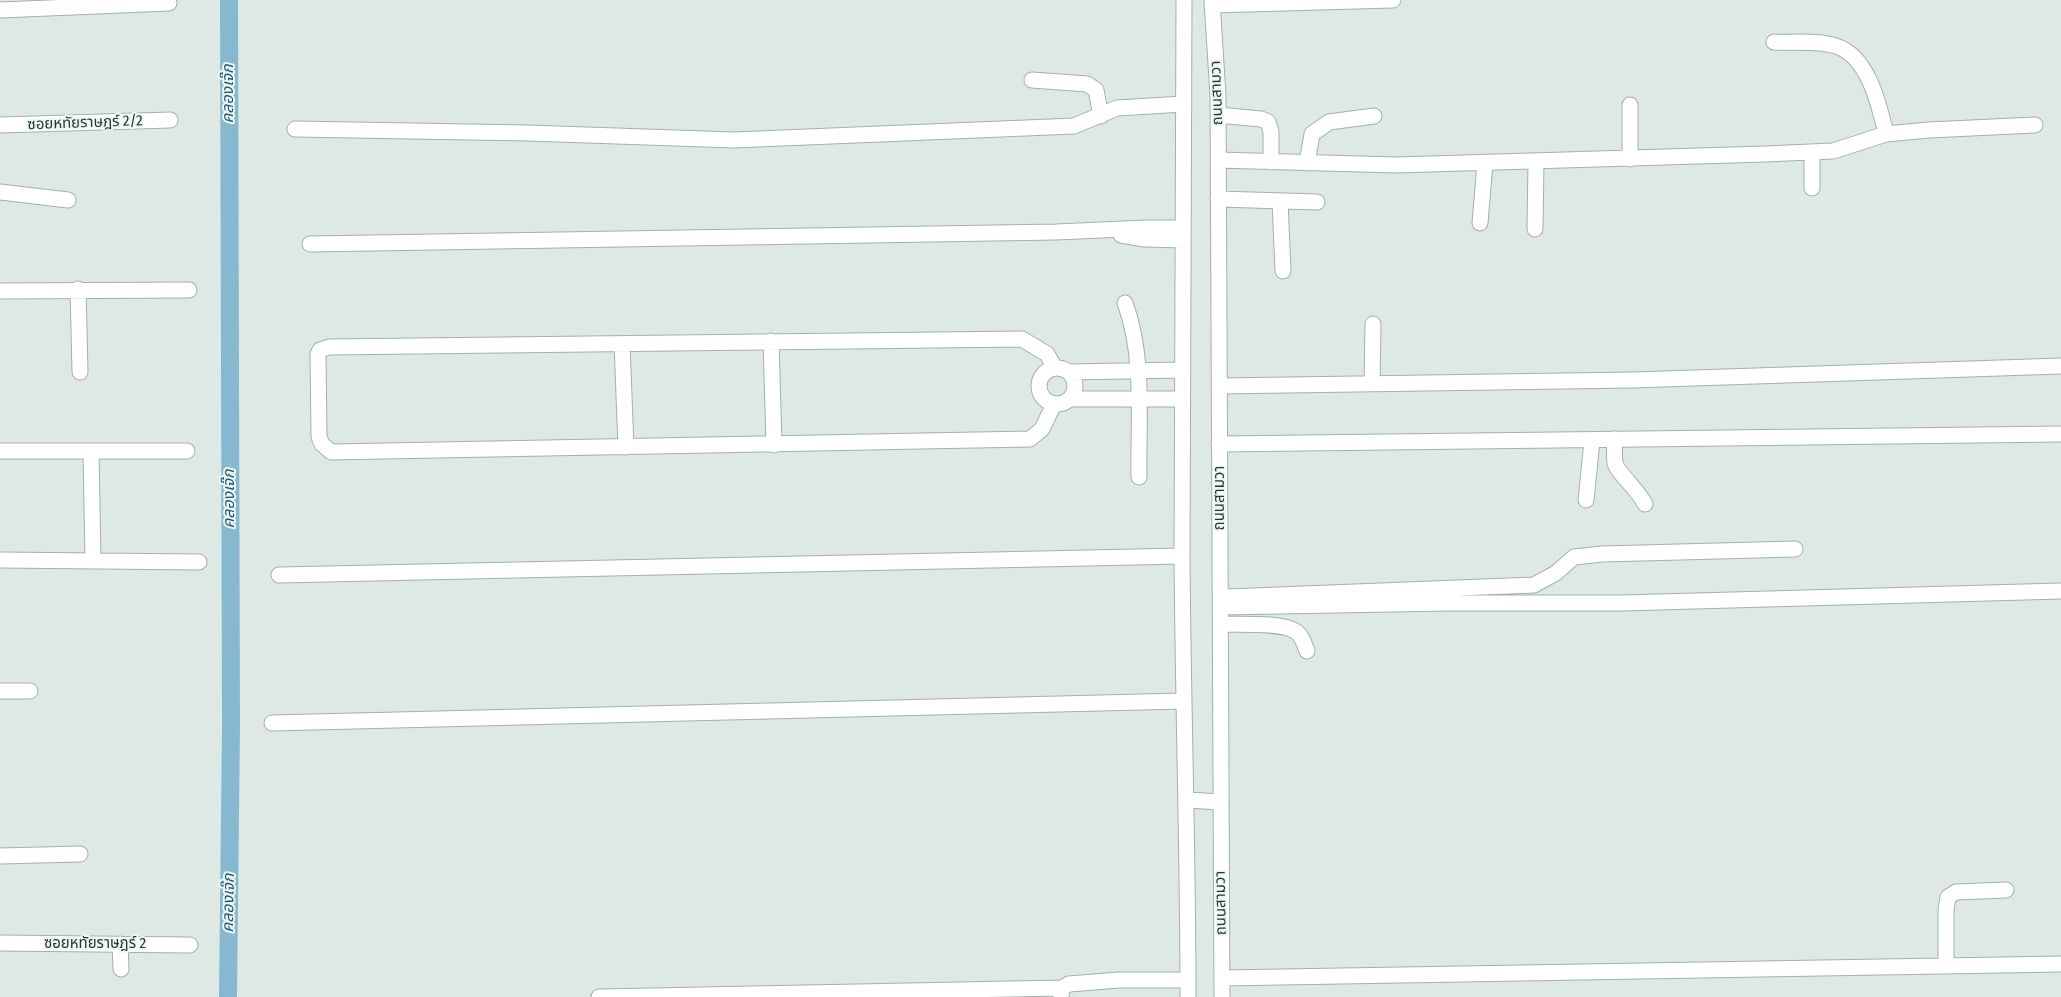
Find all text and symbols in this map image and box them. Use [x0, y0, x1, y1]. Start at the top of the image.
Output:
street label: ถนนสามวา [1207, 60, 1227, 126]
water label: คลองเจ๊ก [219, 64, 239, 124]
street label: ซอยหทัยราษฎร์ 2/2 [27, 112, 143, 134]
street label: ถนนสามวา [1211, 466, 1229, 530]
water label: คลองเจ๊ก [220, 469, 240, 529]
street label: ถนนสามวา [1211, 870, 1231, 936]
water label: คลองเจ๊ก [219, 873, 239, 933]
street label: ซอยหทัยราษฎร์ 2 [44, 935, 146, 953]

